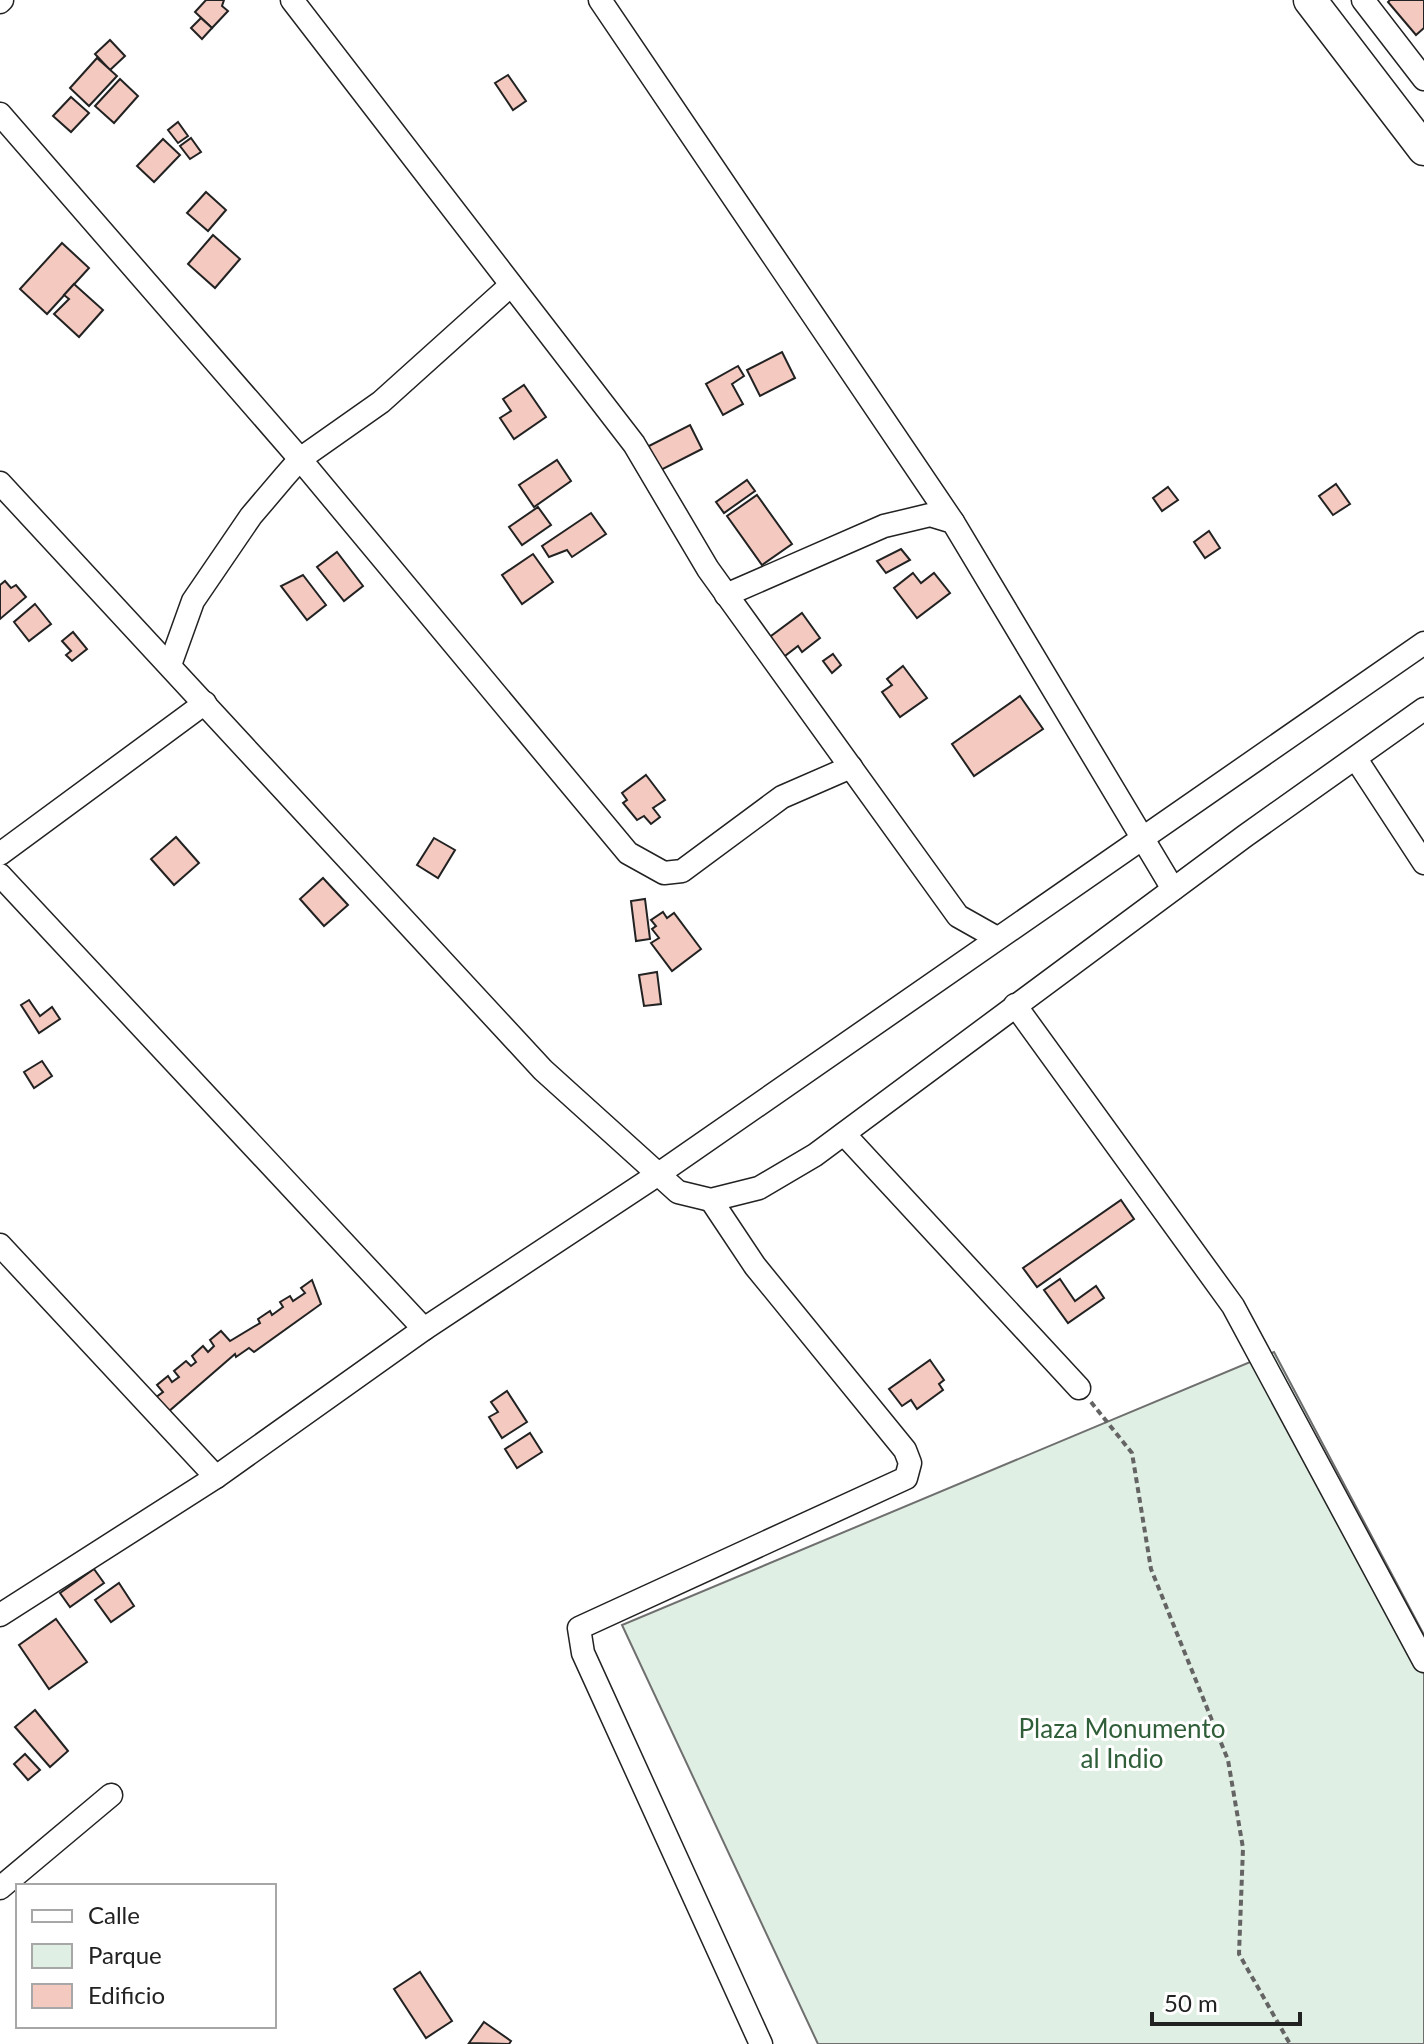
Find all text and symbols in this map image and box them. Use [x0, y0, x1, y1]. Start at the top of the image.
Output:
park label: Plaza Monumento al Indio [1019, 1712, 1225, 1774]
legend [16, 1884, 276, 2028]
text: Calle [88, 1900, 140, 1929]
text: Parque [88, 1940, 162, 1969]
scale bar [1152, 1976, 1300, 2026]
text: Edificio [88, 1980, 165, 2009]
text: 50 m [1164, 1988, 1218, 2017]

